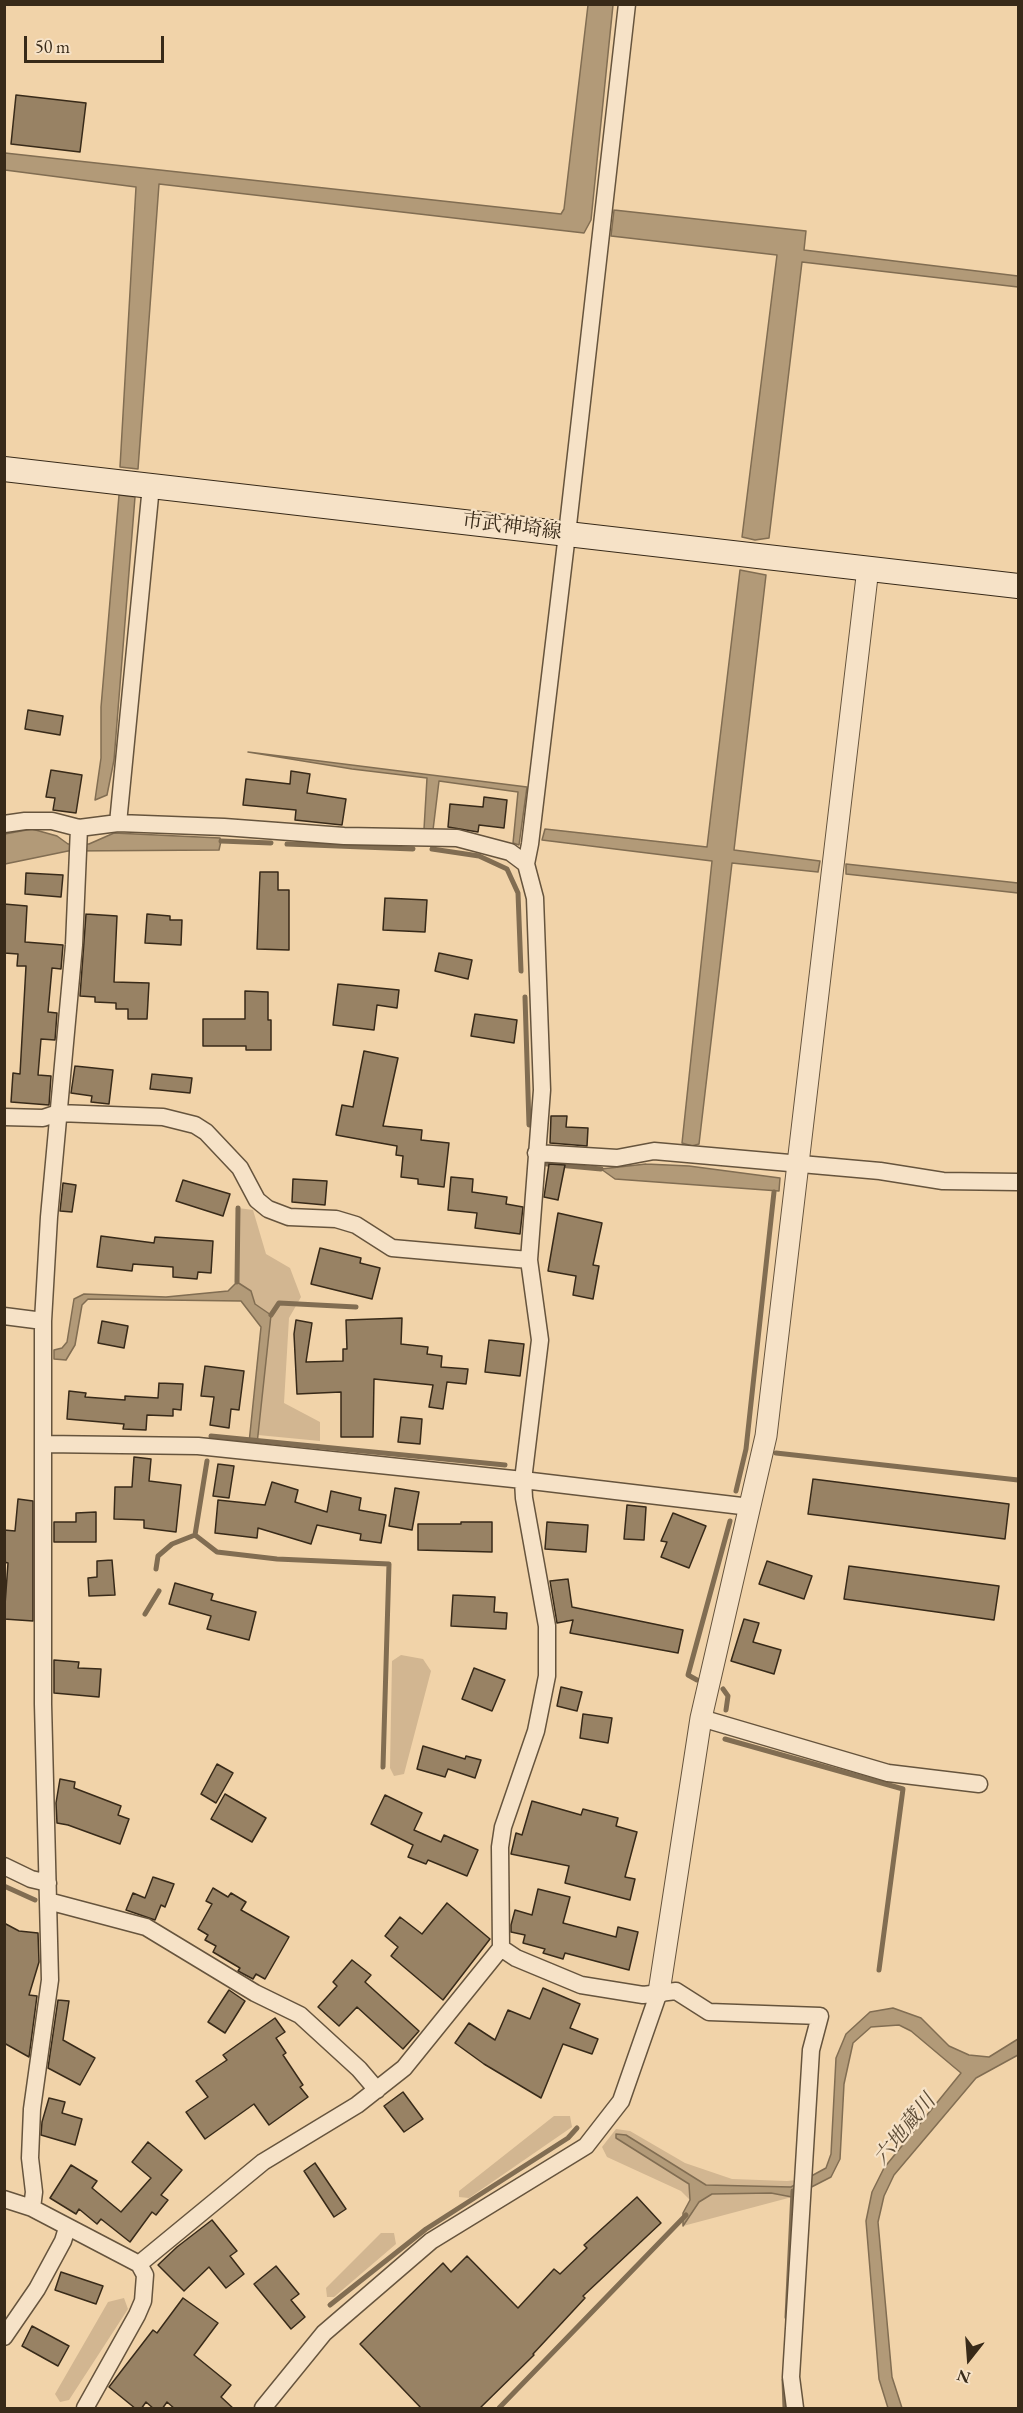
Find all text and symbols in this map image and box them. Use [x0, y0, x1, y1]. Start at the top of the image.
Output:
scale bar [27, 24, 166, 62]
text: 50 m [35, 35, 70, 58]
street label: 市武神埼線 [461, 509, 563, 545]
water label: 六地蔵川 [869, 2089, 941, 2171]
north arrow [939, 2329, 999, 2389]
text: N [954, 2365, 973, 2389]

